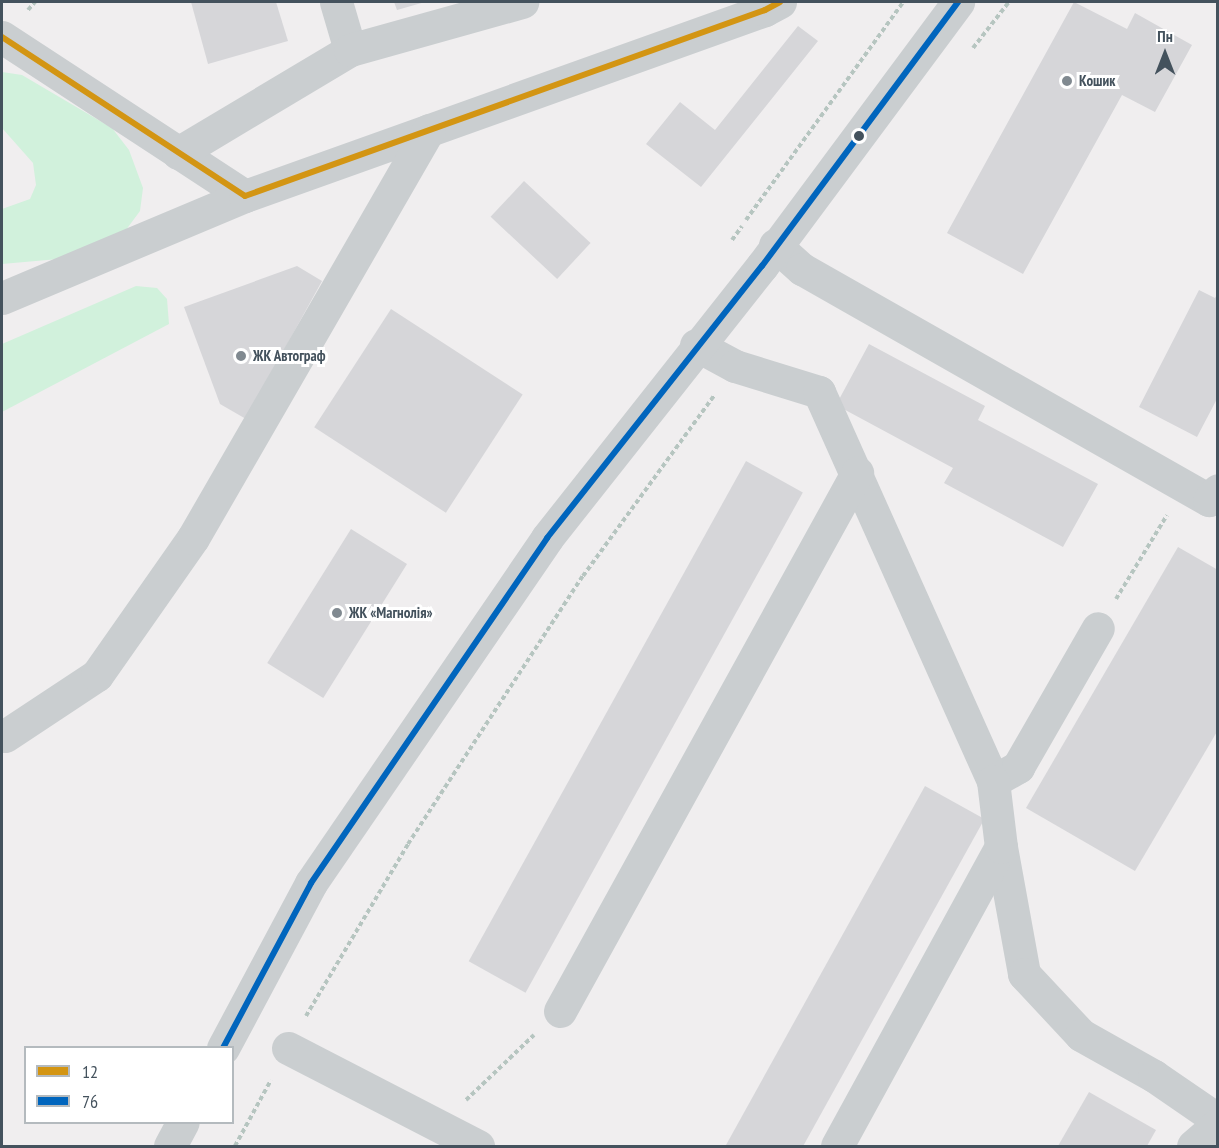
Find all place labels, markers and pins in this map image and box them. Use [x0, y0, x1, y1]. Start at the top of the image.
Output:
place label: Кошик [1079, 72, 1115, 90]
marker: Кошик [1060, 74, 1074, 88]
unlabelled marker [853, 130, 865, 142]
place label: ЖК Автограф [253, 347, 326, 365]
marker: ЖК Автограф [234, 349, 248, 363]
place label: ЖК «Магнолія» [349, 604, 433, 622]
marker: ЖК «Магнолія» [330, 606, 344, 620]

